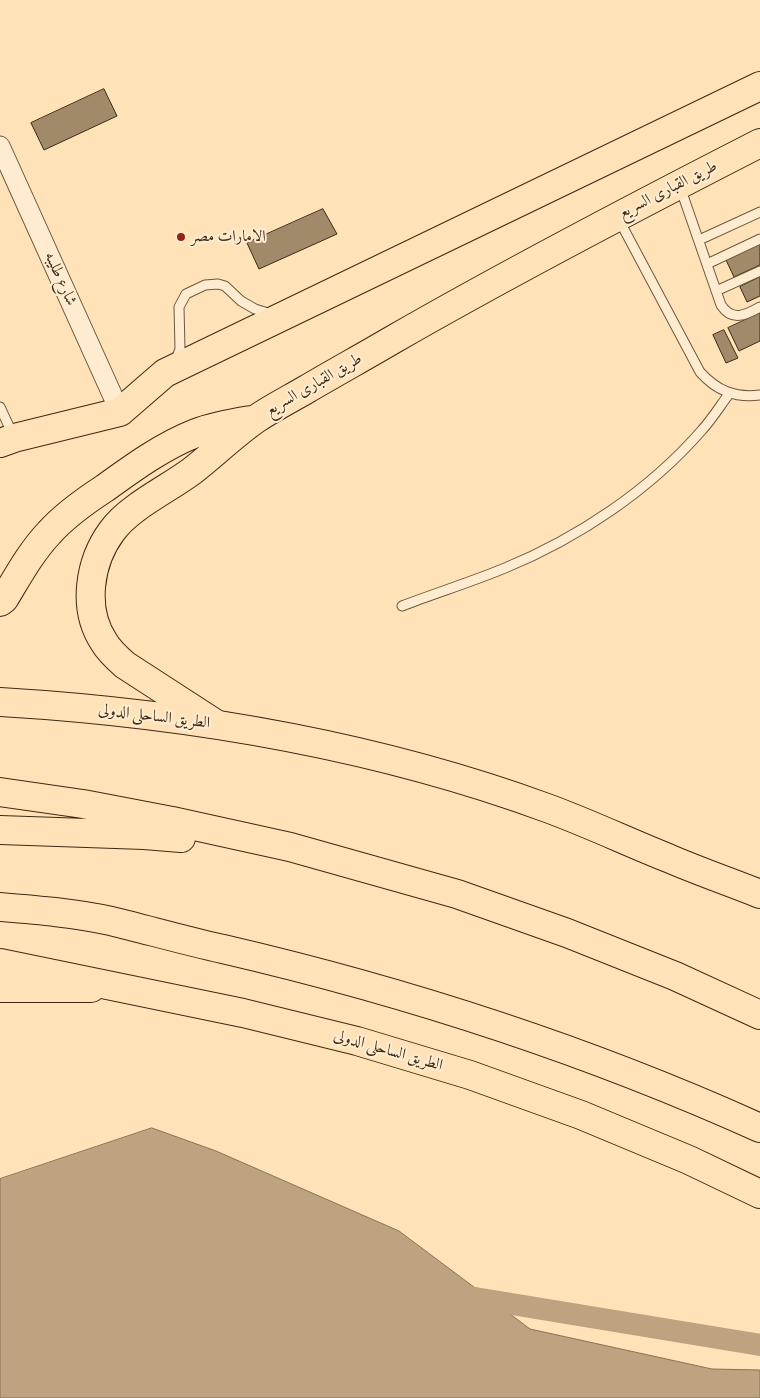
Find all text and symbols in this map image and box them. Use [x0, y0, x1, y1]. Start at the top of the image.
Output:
street label: طريق القبارى السريع [615, 157, 721, 223]
place label: الامارات مصر [191, 227, 266, 247]
marker: الامارات مصر [175, 231, 187, 243]
street label: شارع طليبه [40, 249, 80, 309]
street label: طريق القبارى السريع [262, 350, 366, 420]
street label: الطريق الساحلى الدولى [97, 701, 211, 733]
street label: الطريق الساحلى الدولى [331, 1026, 445, 1076]

